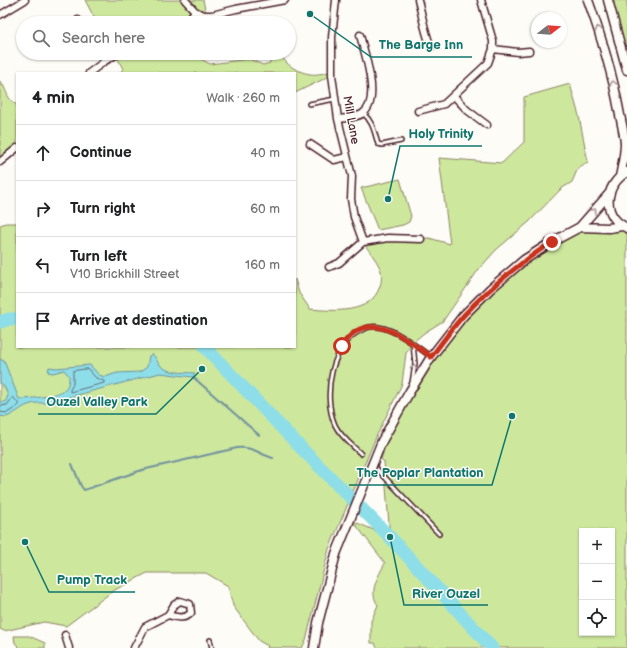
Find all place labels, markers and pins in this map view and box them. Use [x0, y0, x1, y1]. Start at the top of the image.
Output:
callout: The Barge Inn [371, 32, 472, 57]
callout: Holy Trinity [400, 121, 482, 146]
callout: Ouzel Valley Park [38, 389, 156, 414]
callout: The Poplar Plantation [349, 460, 492, 485]
callout: Pump Track [49, 567, 135, 592]
callout: River Ouzel [404, 580, 488, 605]

